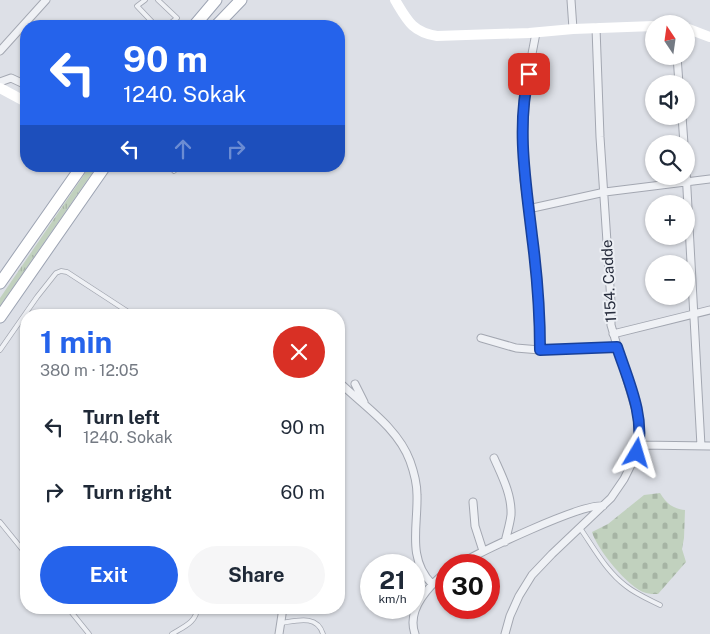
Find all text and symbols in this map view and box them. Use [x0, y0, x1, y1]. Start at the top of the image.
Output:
north arrow [645, 15, 695, 65]
map controls [645, 15, 695, 305]
text: 90 m [123, 39, 208, 80]
icon: left [40, 40, 105, 105]
pin [508, 53, 550, 95]
icon: arrive [515, 60, 543, 88]
button: sound [645, 75, 695, 125]
text: 1240. Sokak [123, 81, 246, 107]
icon: left [116, 135, 144, 163]
icon: ahead [169, 135, 197, 163]
icon: right [222, 135, 250, 163]
button: search [645, 135, 695, 185]
button: + [645, 195, 695, 245]
street label: 1154. Cadde [598, 239, 619, 323]
button: − [645, 255, 695, 305]
text: 1 min [40, 324, 112, 360]
button: close [273, 326, 325, 378]
text: 380 m · 12:05 [40, 361, 139, 380]
text: Turn left [83, 406, 160, 428]
icon: left [40, 413, 68, 441]
text: 90 m [281, 416, 325, 438]
position arrow [610, 426, 662, 478]
text: 1240. Sokak [83, 428, 173, 447]
icon: right [40, 478, 68, 506]
text: Turn right [83, 481, 172, 503]
text: 60 m [281, 481, 325, 503]
button: Exit [40, 546, 178, 604]
button: Share [188, 546, 325, 604]
speed limit sign: 30 [435, 554, 500, 619]
text: 21 [379, 565, 406, 595]
text: km/h [378, 592, 407, 606]

